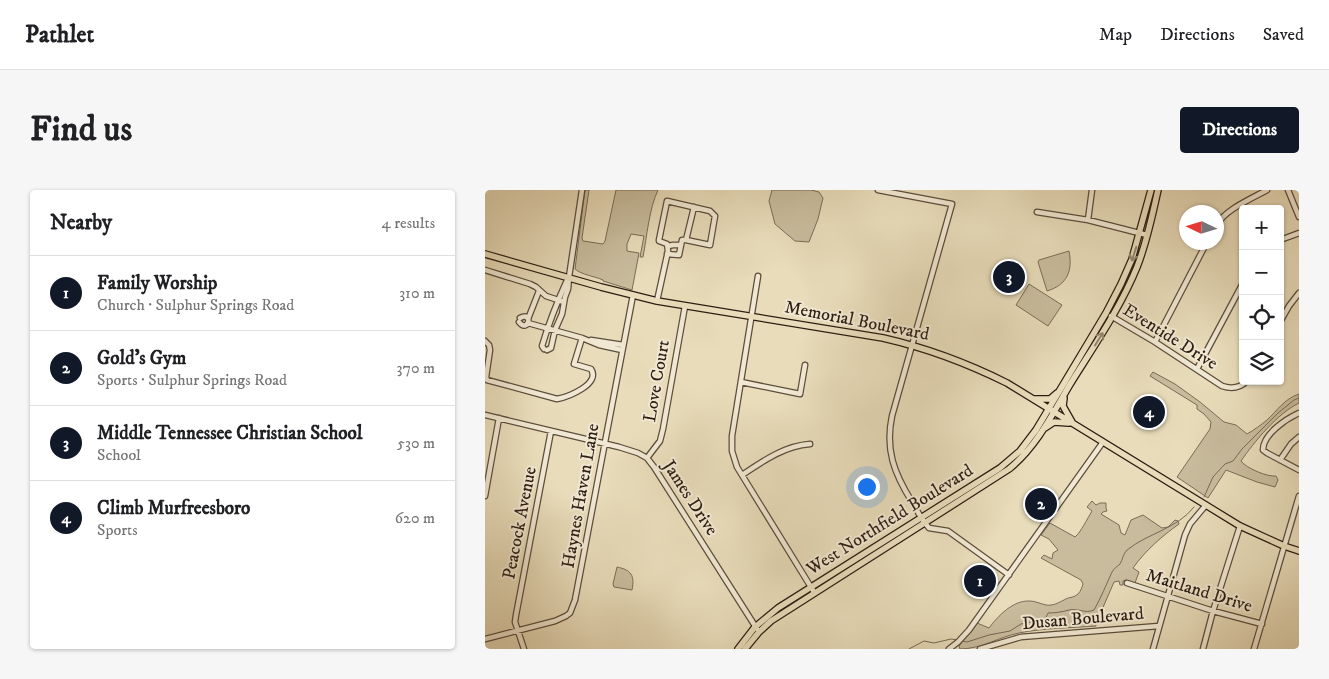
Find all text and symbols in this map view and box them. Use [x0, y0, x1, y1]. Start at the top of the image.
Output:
text: Pathlet [25, 20, 94, 50]
text: Map [1099, 24, 1132, 46]
text: Directions [1160, 24, 1235, 46]
text: Saved [1263, 24, 1304, 46]
button: Directions [1180, 107, 1299, 153]
text: Find us [30, 108, 132, 152]
north arrow [1179, 205, 1224, 250]
map controls [1239, 205, 1284, 385]
button: + [1239, 205, 1284, 250]
text: Nearby [50, 210, 112, 236]
text: 4 results [382, 213, 435, 233]
one-way arrow [1128, 246, 1138, 262]
button: − [1239, 250, 1284, 295]
pin: 3 [993, 258, 1025, 296]
text: Family Worship [97, 272, 217, 295]
text: 1 [63, 283, 69, 303]
text: 310 m [399, 283, 435, 303]
text: Church · Sulphur Springs Road [97, 295, 294, 315]
button: locate [1239, 295, 1284, 340]
street label: Memorial Boulevard [783, 296, 931, 346]
street label: Eventide Drive [1118, 299, 1222, 375]
one-way arrow [1094, 332, 1104, 346]
street label: Love Court [639, 338, 675, 424]
button: layers [1239, 340, 1284, 385]
text: Gold's Gym [97, 347, 186, 370]
text: 2 [62, 358, 70, 378]
text: 370 m [397, 358, 435, 378]
text: Sports · Sulphur Springs Road [97, 370, 287, 390]
pin: 4 [1133, 393, 1165, 431]
text: Middle Tennessee Christian School [97, 422, 362, 445]
street label: Haynes Haven Lane [557, 422, 605, 570]
text: 3 [63, 433, 69, 453]
text: 530 m [397, 433, 435, 453]
text: School [97, 445, 141, 465]
street label: James Drive [656, 455, 722, 540]
street label: West Northfield Boulevard [802, 460, 977, 581]
street label: Peacock Avenue [498, 465, 542, 581]
your location [854, 474, 880, 500]
pin: 2 [1025, 485, 1057, 523]
text: Climb Murfreesboro [97, 497, 250, 520]
text: 4 [61, 508, 71, 528]
text: 620 m [395, 508, 435, 528]
text: Sports [97, 520, 138, 540]
pin: 1 [964, 562, 996, 600]
street label: Maitland Drive [1143, 564, 1255, 618]
street label: Dusan Boulevard [1021, 603, 1145, 635]

